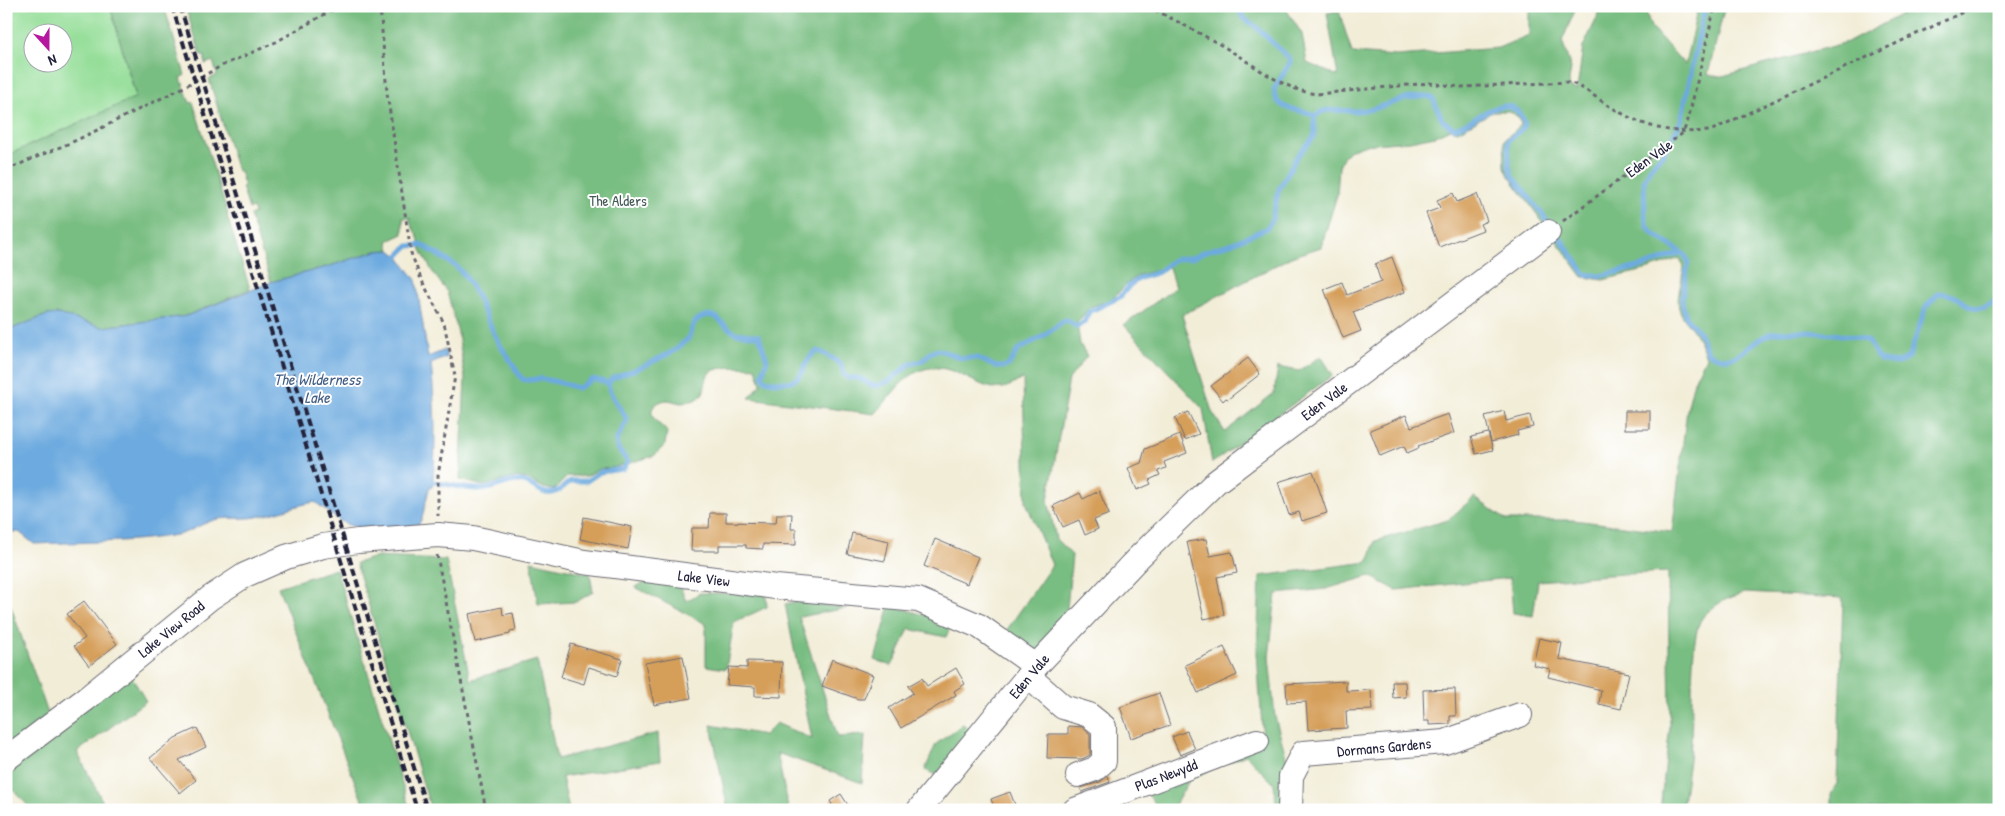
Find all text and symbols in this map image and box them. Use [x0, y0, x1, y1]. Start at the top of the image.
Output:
north arrow [22, 22, 72, 72]
text: N [45, 50, 60, 71]
street label: Eden Vale [1621, 134, 1677, 182]
park label: The Alders [589, 190, 647, 211]
water label: The Wilderness Lake [274, 368, 362, 408]
street label: Eden Vale [1297, 377, 1351, 425]
street label: Lake View [677, 564, 731, 592]
street label: Lake View Road [133, 596, 209, 662]
street label: Eden Vale [1004, 649, 1054, 703]
street label: Dormans Gardens [1336, 732, 1432, 762]
street label: Plas Newydd [1132, 753, 1200, 796]

